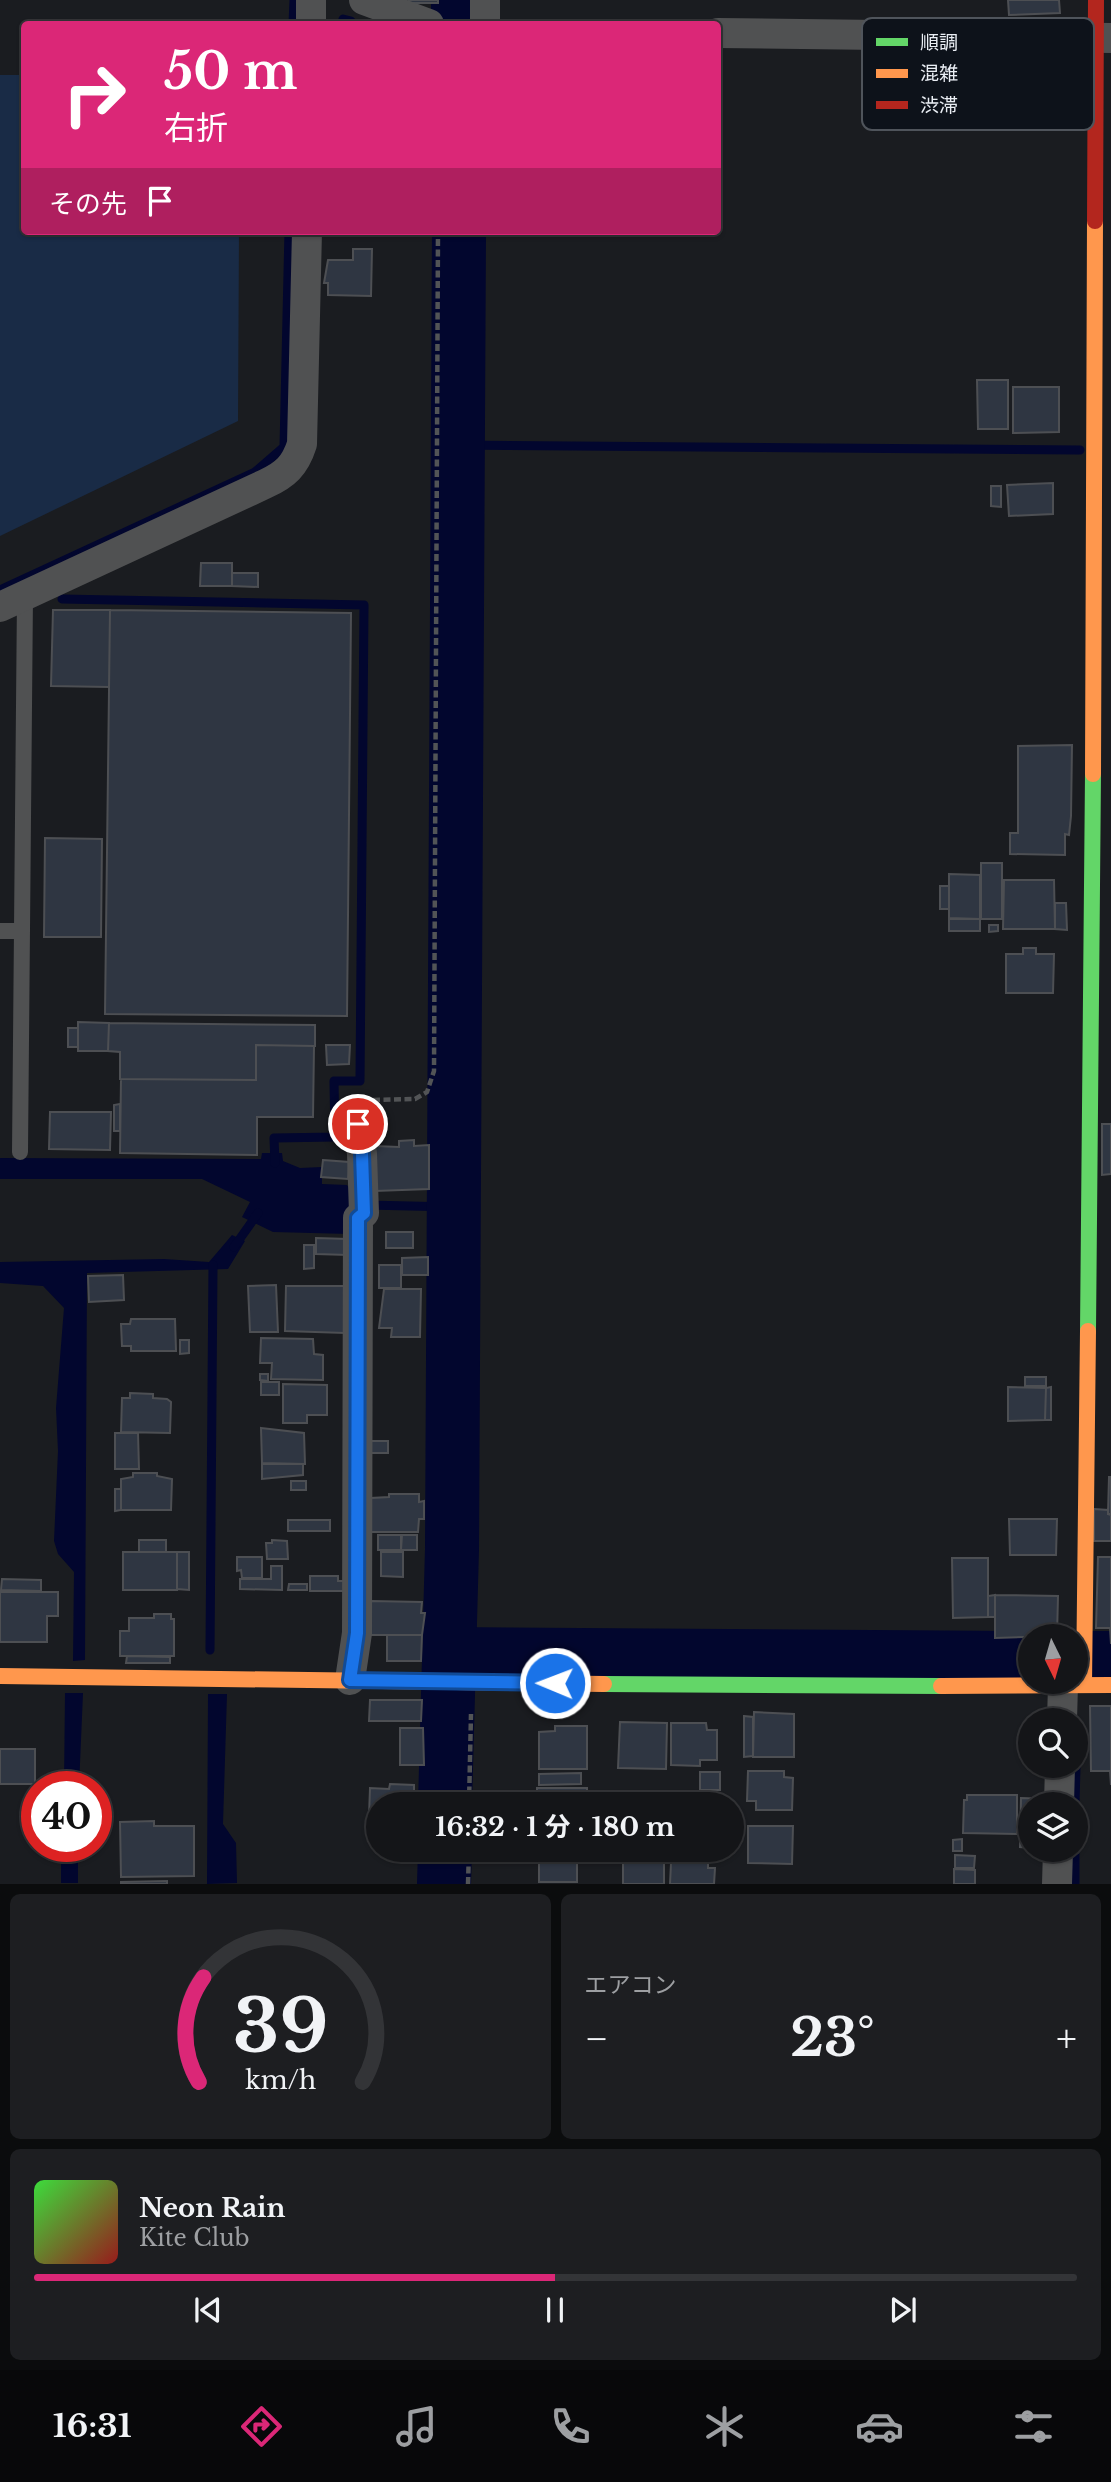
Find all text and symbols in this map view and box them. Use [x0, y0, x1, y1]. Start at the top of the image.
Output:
legend [862, 18, 1094, 130]
text: 順調 [920, 31, 958, 54]
text: 50 m [164, 41, 297, 102]
icon: right [49, 49, 140, 140]
text: 混雑 [920, 62, 958, 85]
text: 渋滞 [920, 94, 958, 117]
text: 右折 [164, 108, 228, 148]
icon: arrive [141, 182, 179, 220]
text: その先 [49, 188, 127, 220]
pin [328, 1094, 388, 1154]
icon: arrive [339, 1105, 377, 1143]
north arrow [1018, 1624, 1088, 1694]
map controls [1018, 1624, 1088, 1862]
position arrow [518, 1646, 592, 1720]
button: search [1018, 1708, 1088, 1778]
speed limit sign: 40 [21, 1771, 112, 1862]
button: layers [1018, 1792, 1088, 1862]
text: 16:32 · 1 分 · 180 m [435, 1811, 675, 1843]
text: エアコン [585, 1971, 677, 1999]
text: 39 [233, 1982, 328, 2073]
text: 23° [790, 2006, 875, 2070]
text: − [585, 2015, 609, 2062]
text: + [1056, 2015, 1077, 2062]
text: km/h [245, 2065, 316, 2096]
text: Neon Rain [139, 2192, 285, 2224]
text: Kite Club [139, 2224, 250, 2252]
icon: previous [189, 2291, 227, 2329]
icon: pause [536, 2291, 574, 2329]
icon: next [884, 2291, 922, 2329]
icon: directions [237, 2402, 286, 2451]
icon: music [392, 2402, 441, 2451]
icon: phone [546, 2402, 595, 2451]
icon: climate [700, 2402, 749, 2451]
icon: car [855, 2402, 904, 2451]
icon: filters [1009, 2402, 1058, 2451]
text: 16:31 [53, 2406, 132, 2446]

